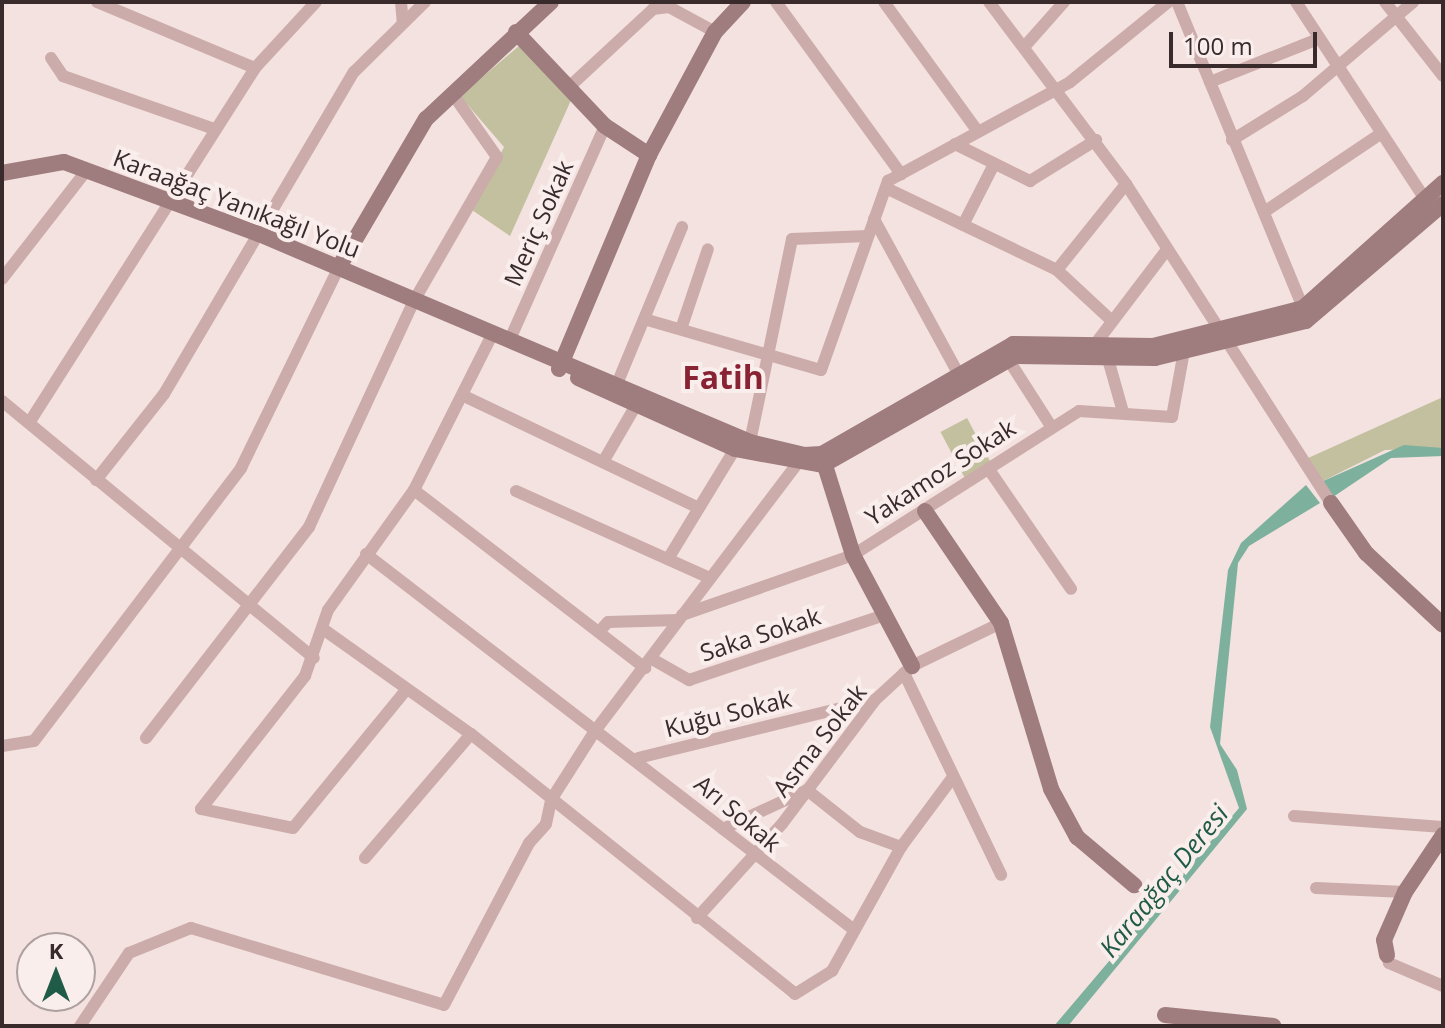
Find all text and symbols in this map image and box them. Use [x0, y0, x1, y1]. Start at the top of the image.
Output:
scale bar [1173, 16, 1321, 66]
text: 100 m [1183, 29, 1253, 62]
street label: Karaağaç Yanıkağıl Yolu [109, 143, 365, 263]
street label: Meriç Sokak [497, 156, 579, 290]
district label: Fatih [682, 358, 764, 396]
street label: Yakamoz Sokak [860, 413, 1020, 531]
street label: Saka Sokak [696, 601, 824, 667]
street label: Asma Sokak [766, 678, 872, 802]
street label: Kuğu Sokak [662, 683, 794, 743]
street label: Arı Sokak [689, 769, 787, 857]
water label: Karaağaç Deresi [1093, 799, 1235, 963]
north arrow [16, 932, 96, 1012]
text: K [49, 935, 63, 965]

